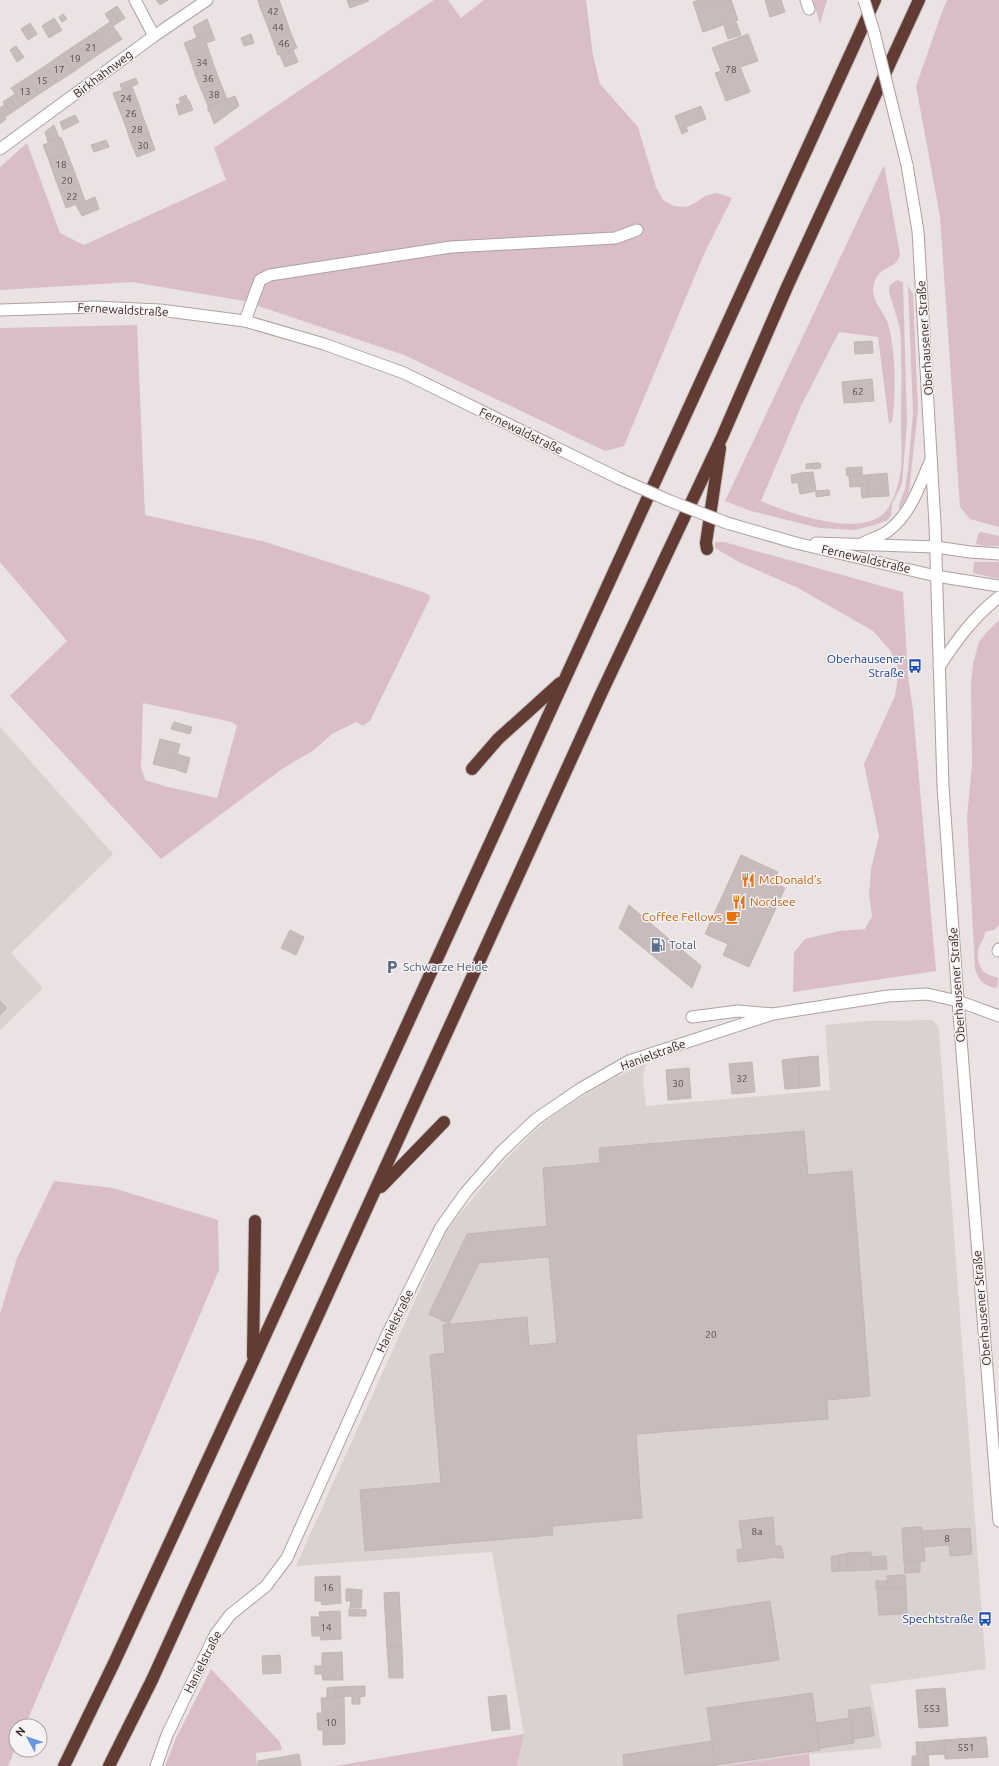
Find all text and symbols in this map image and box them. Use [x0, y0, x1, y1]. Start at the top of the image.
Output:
house number: 42 [267, 6, 279, 17]
house number: 44 [272, 22, 284, 33]
house number: 46 [278, 38, 290, 49]
house number: 21 [85, 42, 97, 53]
street label: Birkhahnweg [71, 47, 135, 100]
house number: 19 [69, 53, 81, 64]
house number: 34 [196, 57, 208, 68]
house number: 17 [53, 64, 65, 75]
house number: 78 [725, 64, 737, 75]
house number: 36 [202, 73, 214, 84]
house number: 15 [36, 75, 48, 86]
house number: 13 [19, 86, 31, 97]
house number: 38 [208, 89, 220, 100]
house number: 24 [120, 93, 132, 104]
house number: 26 [125, 108, 137, 119]
house number: 28 [131, 124, 143, 135]
house number: 30 [137, 140, 149, 151]
house number: 18 [55, 159, 67, 170]
house number: 20 [61, 175, 73, 186]
house number: 22 [66, 191, 78, 202]
street label: Oberhausener Straße [914, 280, 935, 396]
street label: Fernewaldstraße [77, 301, 169, 318]
house number: 62 [852, 386, 864, 397]
street label: Fernewaldstraße [477, 405, 565, 456]
street label: Fernewaldstraße [820, 542, 912, 575]
place label: Oberhausener Straße [827, 652, 904, 679]
bus stop icon: Oberhausener Straße [907, 658, 923, 674]
restaurant icon: McDonald's [740, 872, 756, 888]
place label: McDonald's [759, 873, 822, 886]
restaurant icon: Nordsee [731, 894, 747, 910]
place label: Nordsee [750, 895, 796, 908]
cafe icon: Coffee Fellows [725, 909, 741, 925]
place label: Coffee Fellows [642, 910, 722, 923]
street label: Oberhausener Straße [946, 927, 967, 1043]
fuel station icon: Total [650, 937, 666, 953]
place label: Total [669, 938, 696, 951]
parking icon: Schwarze Heide [384, 959, 400, 975]
place label: Schwarze Heide [403, 960, 488, 973]
street label: Hanielstraße [618, 1037, 687, 1072]
house number: 32 [736, 1073, 748, 1084]
house number: 30 [672, 1078, 684, 1089]
street label: Oberhausener Straße [970, 1250, 993, 1366]
street label: Hanielstraße [374, 1287, 415, 1354]
house number: 20 [705, 1329, 717, 1340]
house number: 8a [752, 1526, 762, 1537]
house number: 8 [944, 1533, 950, 1544]
house number: 16 [322, 1582, 334, 1593]
bus stop icon: Spechtstraße [977, 1611, 993, 1627]
place label: Spechtstraße [902, 1612, 974, 1625]
house number: 14 [320, 1622, 332, 1633]
street label: Hanielstraße [181, 1628, 224, 1695]
house number: 553 [924, 1703, 940, 1714]
house number: 10 [325, 1717, 337, 1728]
north arrow [8, 1718, 48, 1758]
text: N [13, 1725, 28, 1739]
house number: 551 [958, 1742, 974, 1753]

